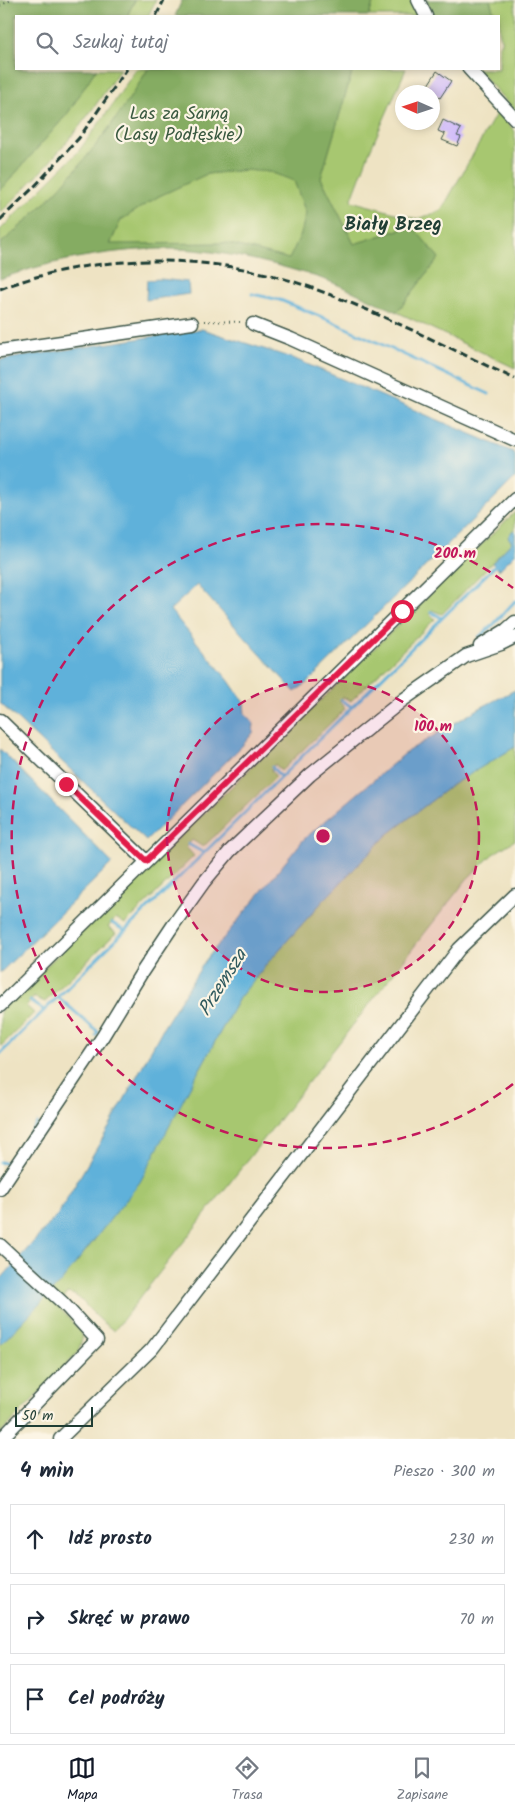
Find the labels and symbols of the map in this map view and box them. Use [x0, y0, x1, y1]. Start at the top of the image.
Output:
north arrow [395, 85, 440, 130]
park label: Las za Sarną (Lasy Podłęskie) [114, 100, 244, 150]
district label: Biały Brzeg [344, 210, 442, 240]
text: 200 m [434, 542, 476, 566]
route start [391, 600, 414, 623]
text: 100 m [414, 715, 452, 739]
route end [55, 773, 78, 796]
centre of rings [314, 827, 332, 845]
water label: Przemsza [191, 943, 256, 1022]
scale bar [15, 1404, 92, 1427]

